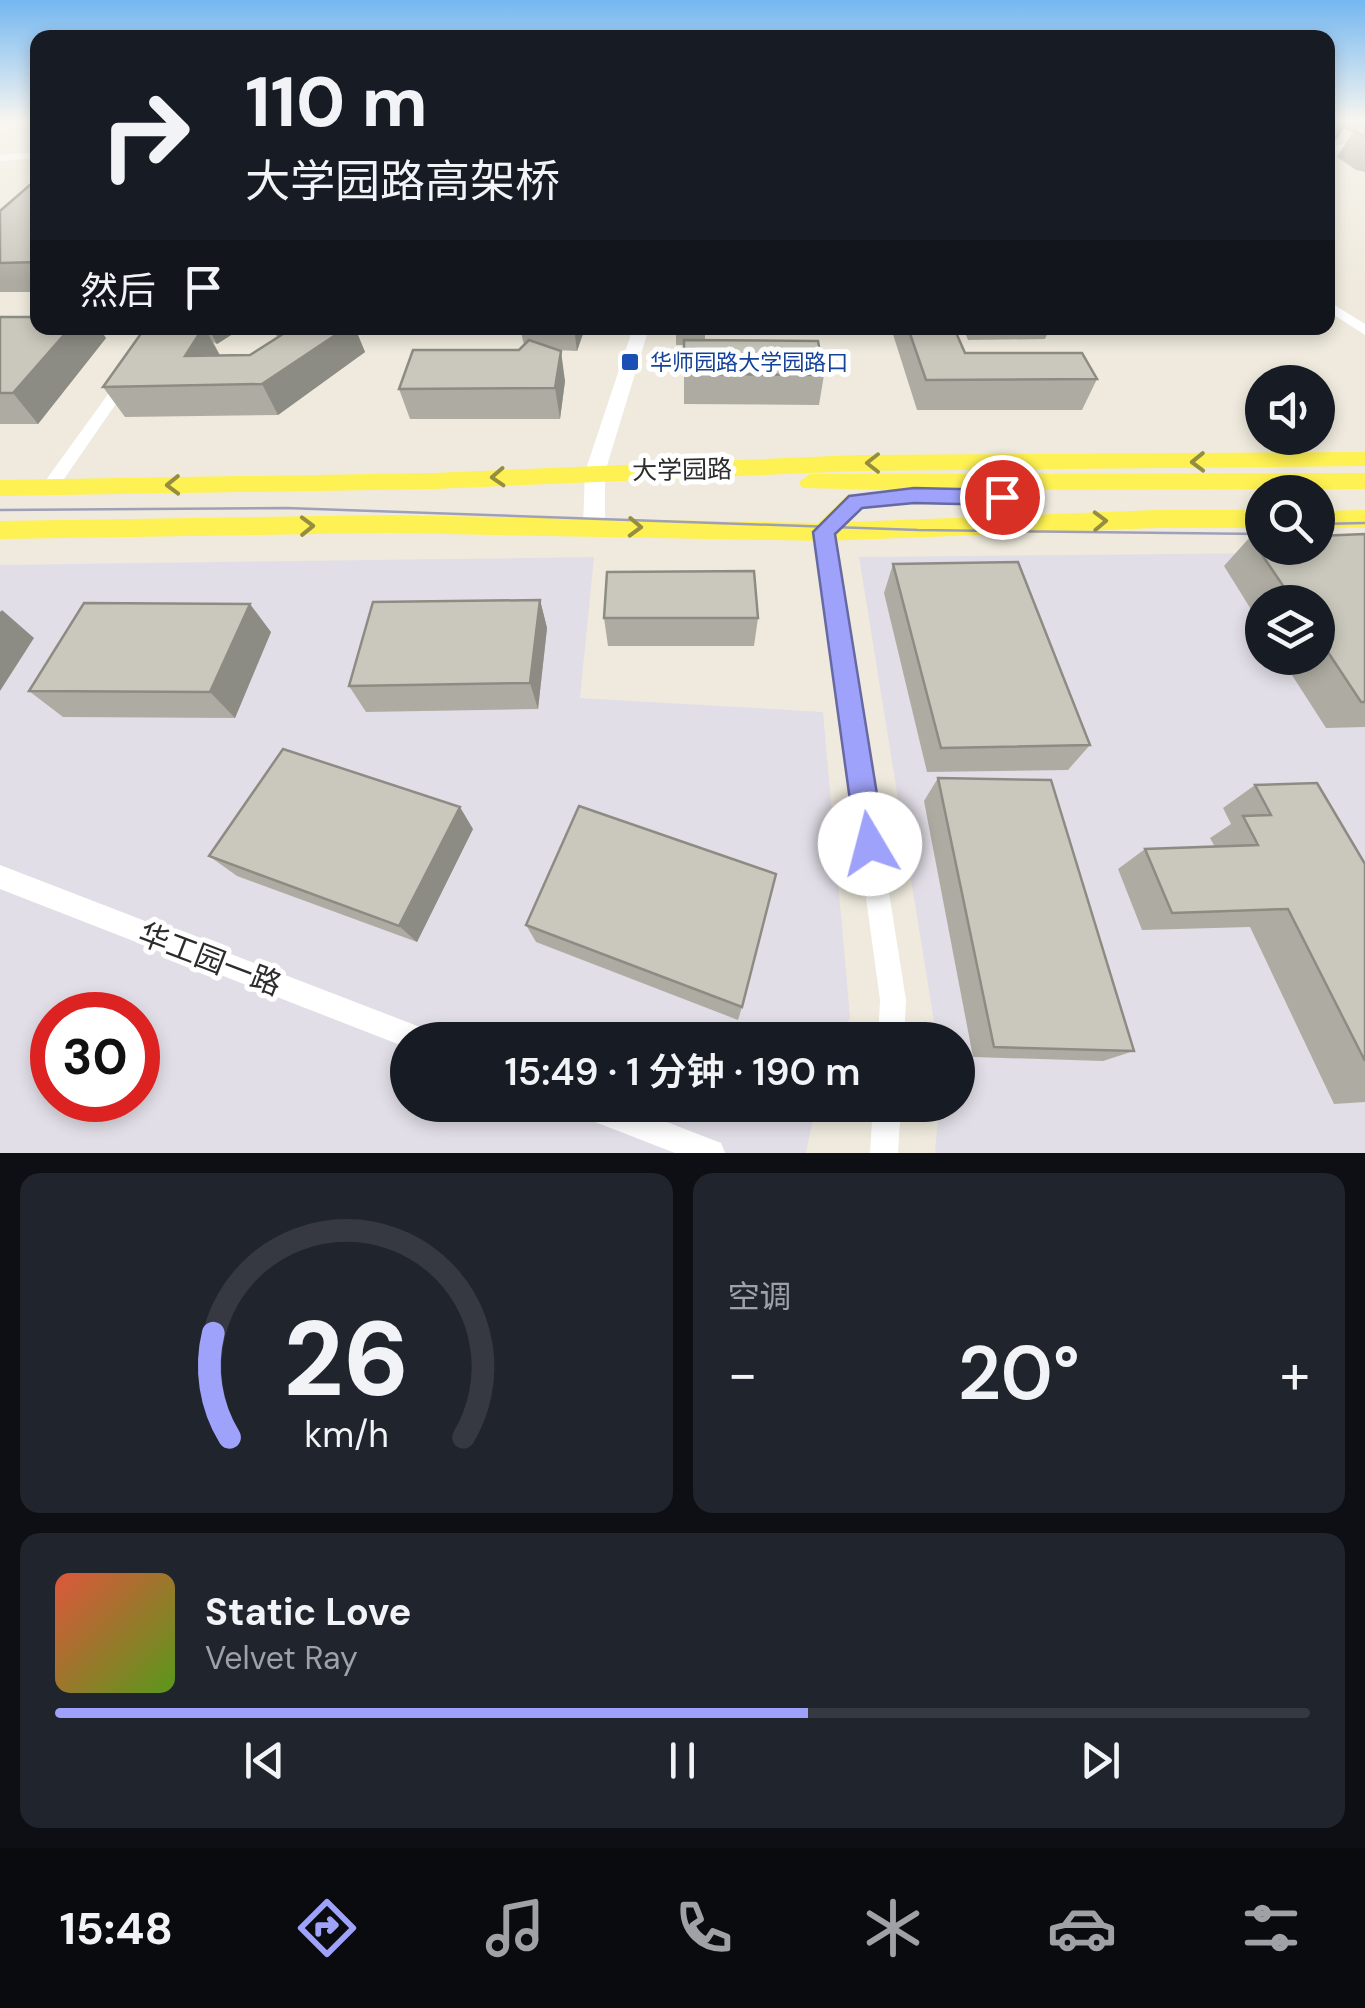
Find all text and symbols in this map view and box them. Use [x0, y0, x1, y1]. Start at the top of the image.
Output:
text: 110 m [245, 57, 428, 148]
icon: right [80, 70, 210, 200]
text: 大学园路高架桥 [245, 152, 560, 211]
icon: arrive [176, 260, 231, 315]
text: 然后 [80, 266, 156, 316]
place label: 华师园路大学园路口 [650, 348, 848, 377]
marker: 华师园路大学园路口 [619, 351, 641, 373]
map controls [1245, 365, 1335, 675]
button: sound [1245, 365, 1335, 455]
one-way arrow [1189, 451, 1205, 472]
one-way arrow [864, 452, 880, 474]
street label: 大学园路 [632, 453, 732, 487]
pin [960, 455, 1045, 540]
one-way arrow [489, 466, 505, 487]
icon: arrive [975, 470, 1030, 525]
one-way arrow [164, 475, 180, 496]
button: search [1245, 475, 1335, 565]
one-way arrow [1092, 511, 1108, 532]
one-way arrow [300, 515, 316, 537]
one-way arrow [628, 516, 644, 537]
button: layers [1245, 585, 1335, 675]
position arrow [818, 792, 922, 896]
street label: 华工园一路 [133, 914, 287, 1004]
speed limit sign: 30 [30, 992, 160, 1122]
text: 15:49 · 1 分钟 · 190 m [505, 1047, 860, 1097]
text: 空调 [728, 1276, 792, 1318]
text: 26 [283, 1292, 409, 1427]
text: 20° [958, 1325, 1080, 1422]
text: − [728, 1338, 758, 1410]
text: + [1280, 1338, 1310, 1410]
text: km/h [304, 1412, 388, 1458]
text: Static Love [205, 1587, 411, 1637]
text: Velvet Ray [205, 1637, 358, 1679]
icon: previous [237, 1733, 292, 1788]
icon: pause [655, 1733, 710, 1788]
icon: next [1073, 1733, 1128, 1788]
icon: directions [292, 1893, 362, 1963]
icon: music [480, 1893, 550, 1963]
icon: phone [669, 1893, 739, 1963]
icon: climate [858, 1893, 928, 1963]
icon: car [1047, 1893, 1117, 1963]
icon: filters [1236, 1893, 1306, 1963]
text: 15:48 [59, 1899, 173, 1958]

